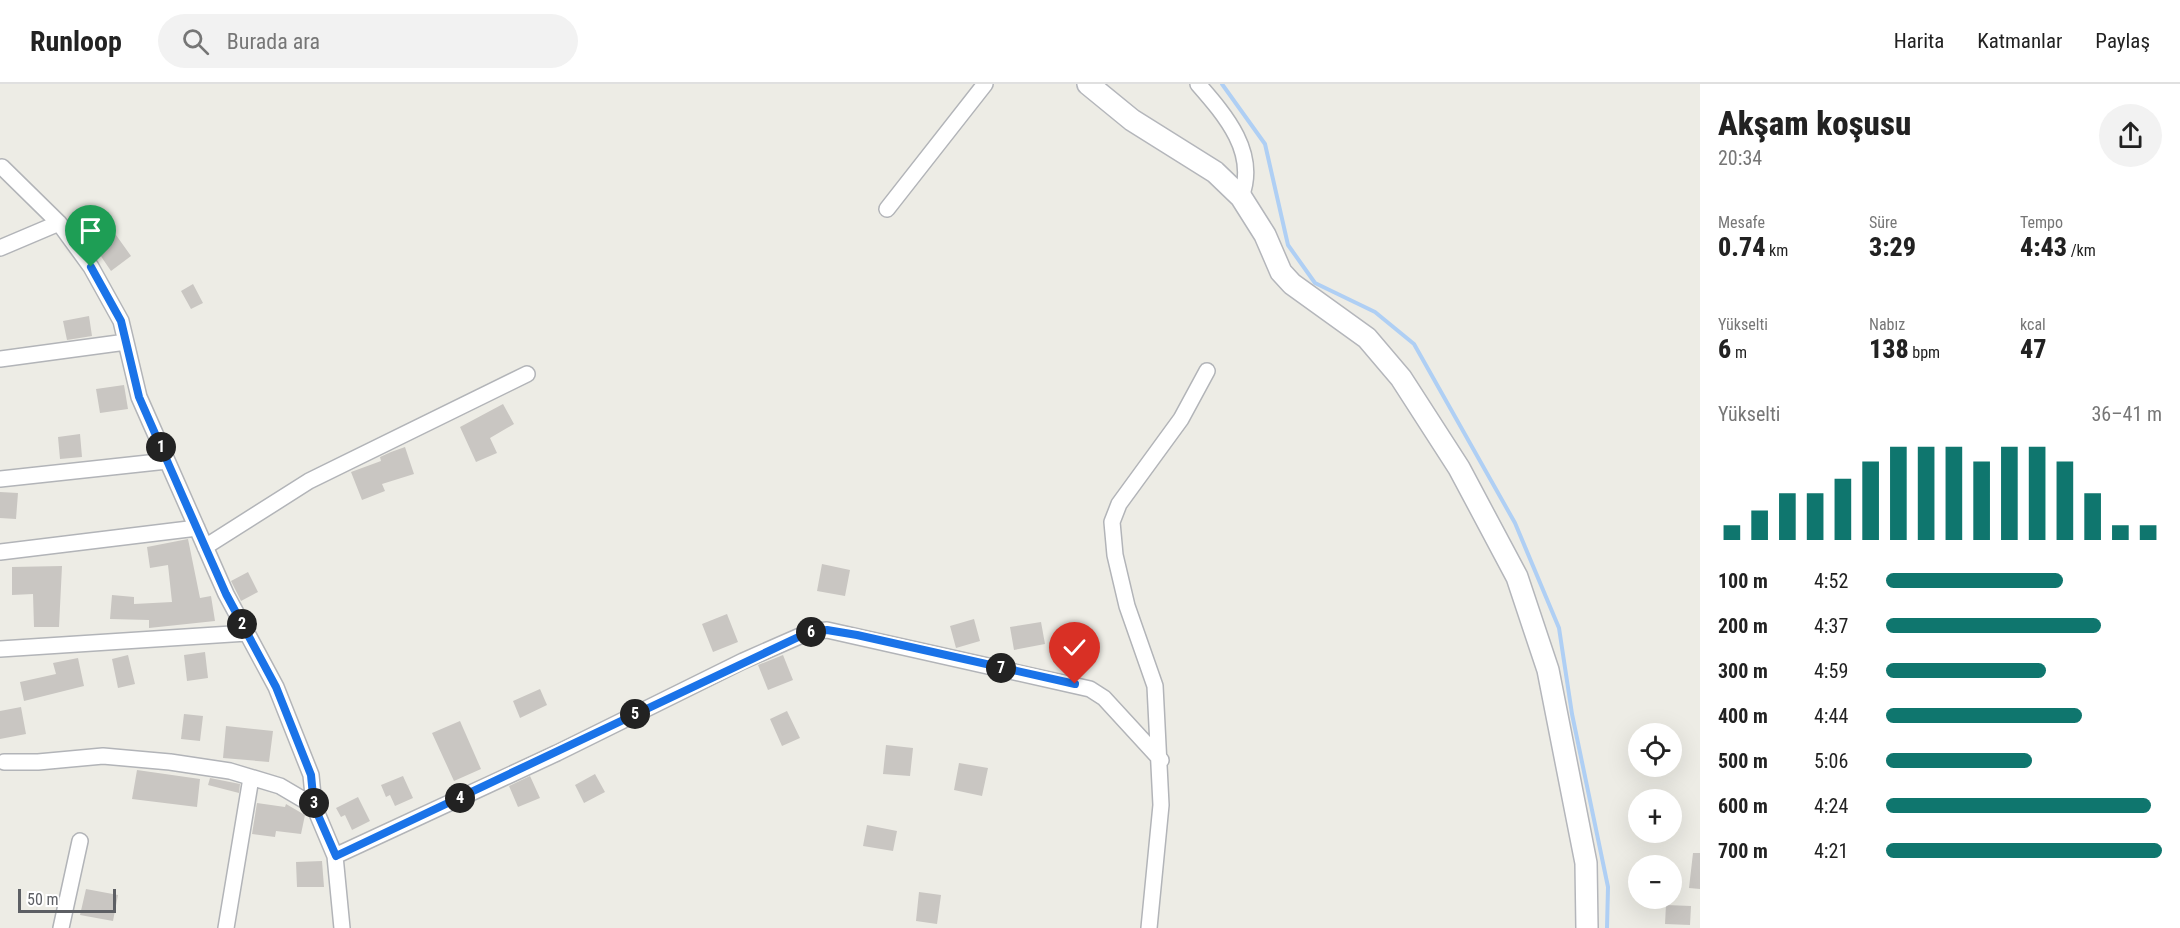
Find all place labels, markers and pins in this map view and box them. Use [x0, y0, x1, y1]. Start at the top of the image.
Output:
pin [65, 205, 116, 267]
pin: 1 [146, 432, 176, 462]
pin: 2 [227, 609, 257, 639]
pin: 6 [796, 617, 826, 647]
pin [1049, 622, 1100, 684]
pin: 7 [986, 653, 1016, 683]
pin: 5 [620, 699, 650, 729]
pin: 4 [445, 783, 475, 813]
pin: 3 [299, 788, 329, 818]

